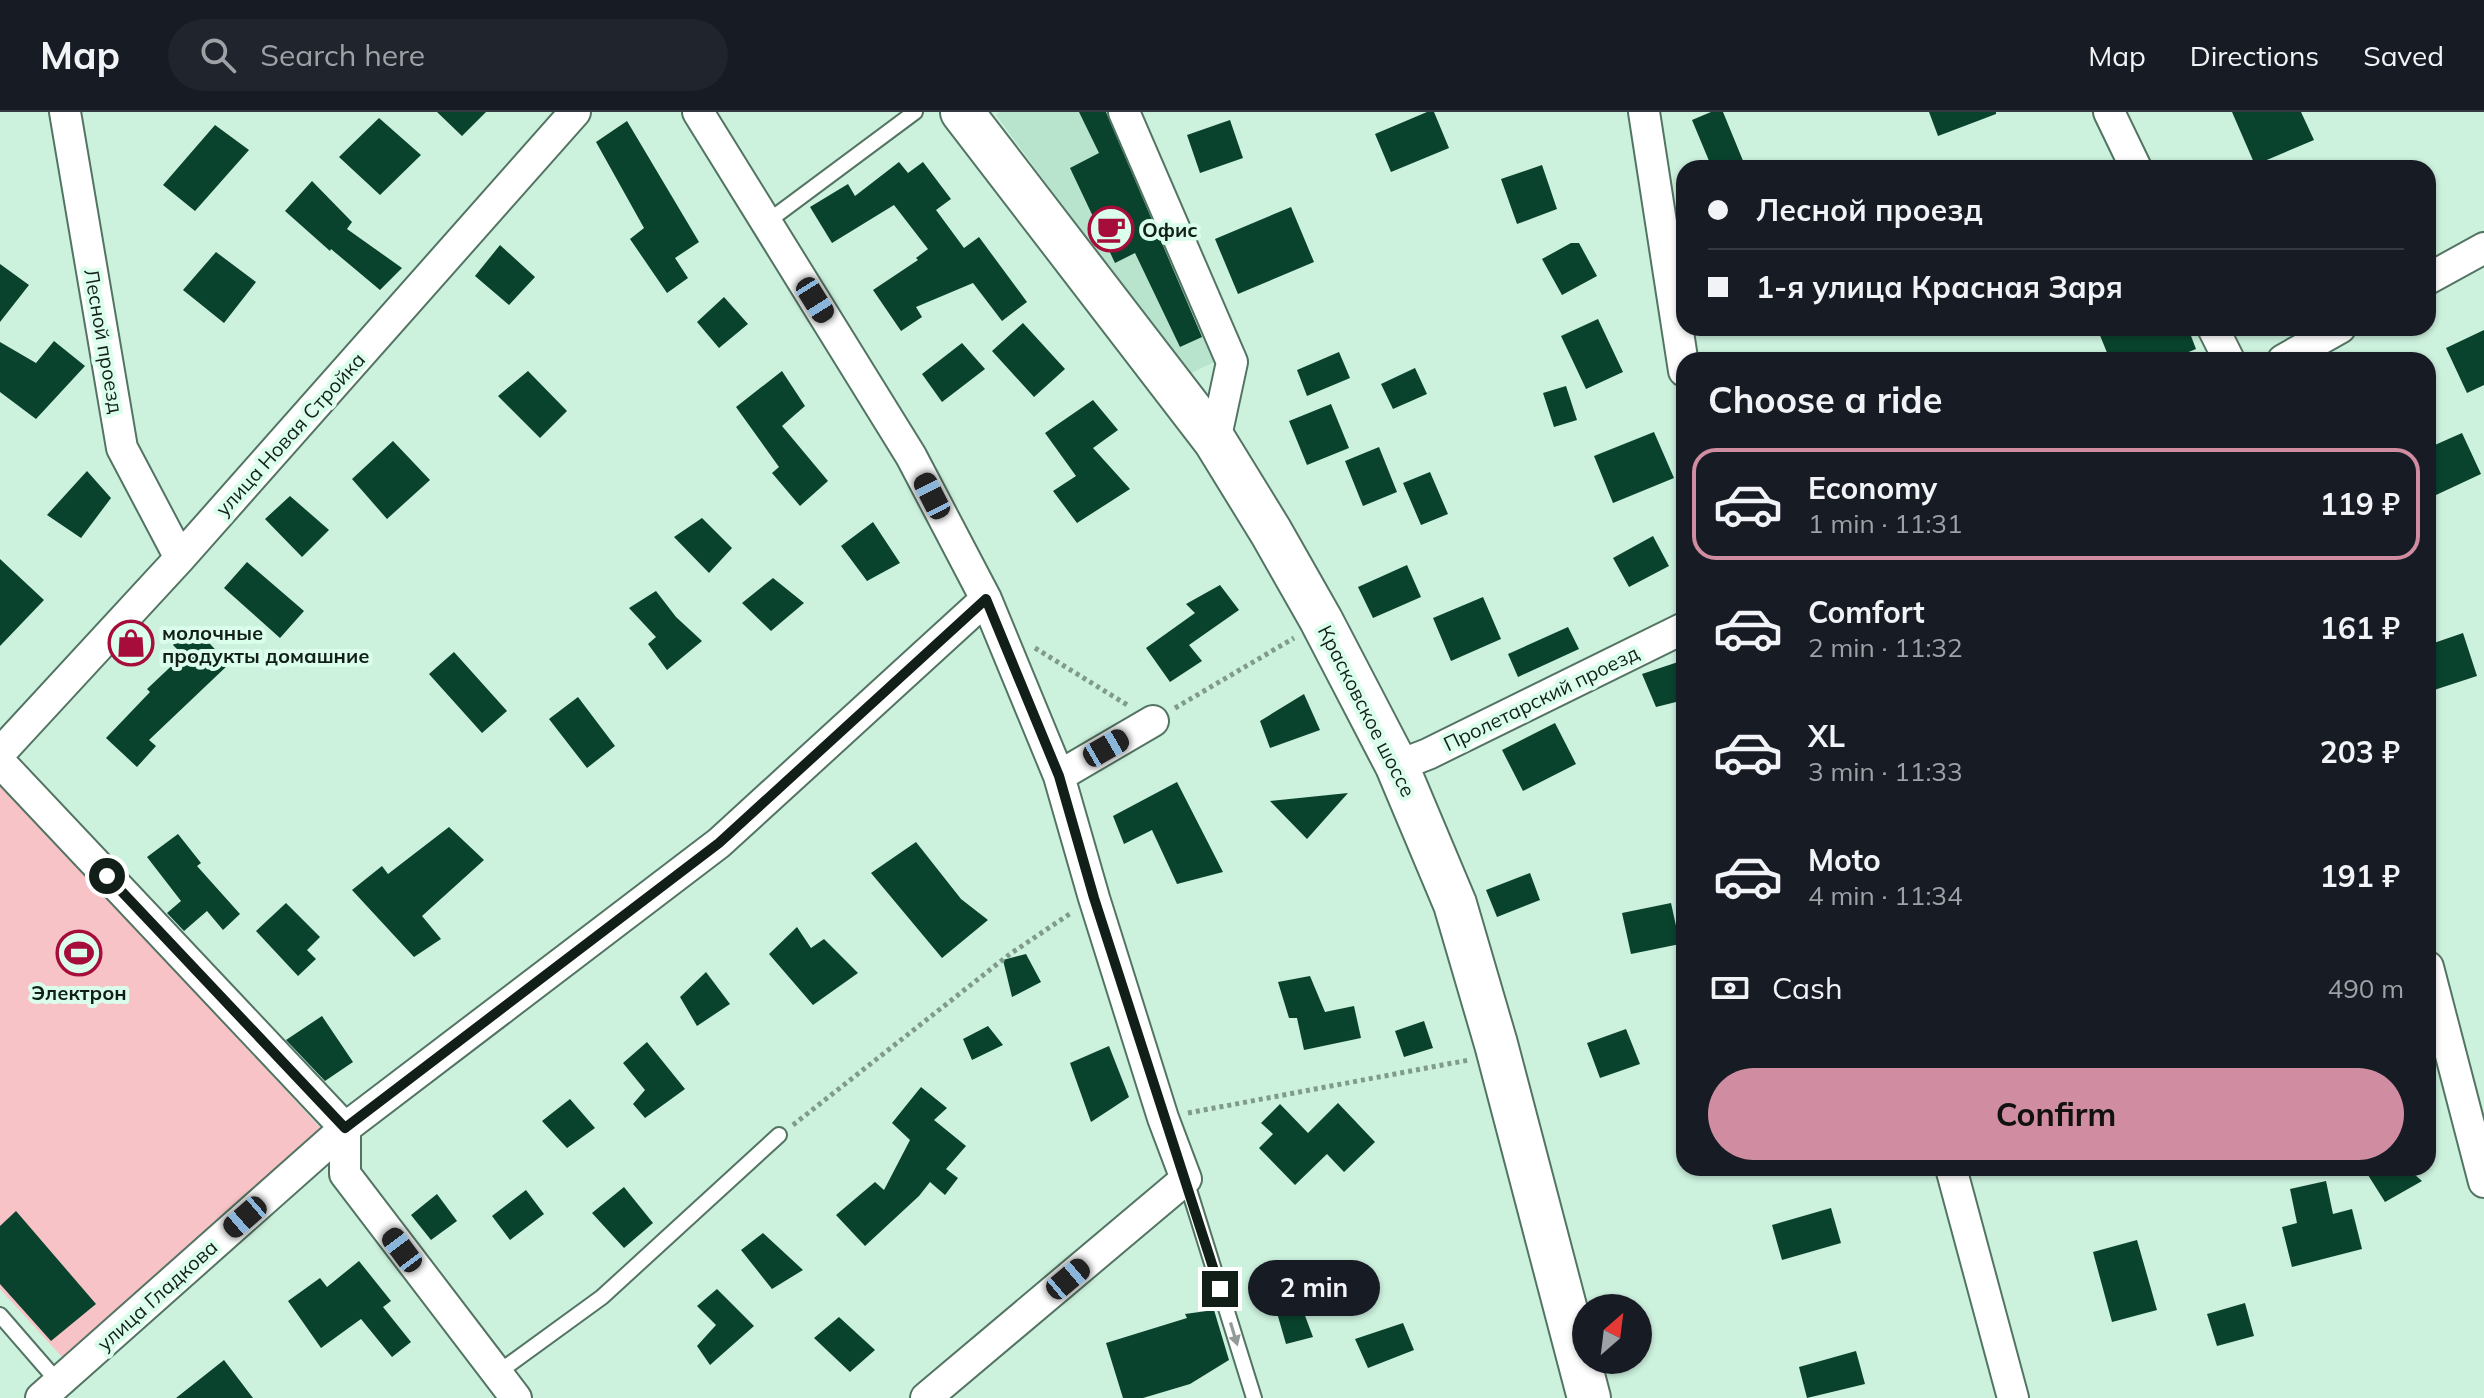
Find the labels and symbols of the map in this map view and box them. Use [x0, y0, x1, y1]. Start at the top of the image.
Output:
cafe icon: Офис [1087, 205, 1135, 253]
place label: Офис [1142, 217, 1198, 242]
street label: Лесной проезд [79, 267, 129, 415]
car [792, 273, 838, 327]
street label: улица Новая Стройка [210, 347, 370, 521]
car [910, 469, 954, 523]
shop icon: молочные продукты домашние [107, 619, 155, 667]
place label: молочные продукты домашние [162, 620, 370, 668]
street label: Красковское шоссе [1313, 621, 1421, 801]
street label: Пролетарский проезд [1439, 640, 1643, 756]
car [1079, 726, 1133, 770]
route start [89, 858, 125, 894]
sports icon: Электрон [55, 929, 103, 977]
place label: Электрон [31, 980, 127, 1005]
car [219, 1192, 271, 1242]
car [378, 1224, 426, 1276]
street label: улица Гладкова [92, 1234, 222, 1356]
car [1042, 1254, 1094, 1304]
callout: 2 min [1248, 1261, 1380, 1317]
route end [1202, 1271, 1238, 1307]
north arrow [1572, 1294, 1652, 1374]
one-way arrow [1228, 1322, 1241, 1346]

